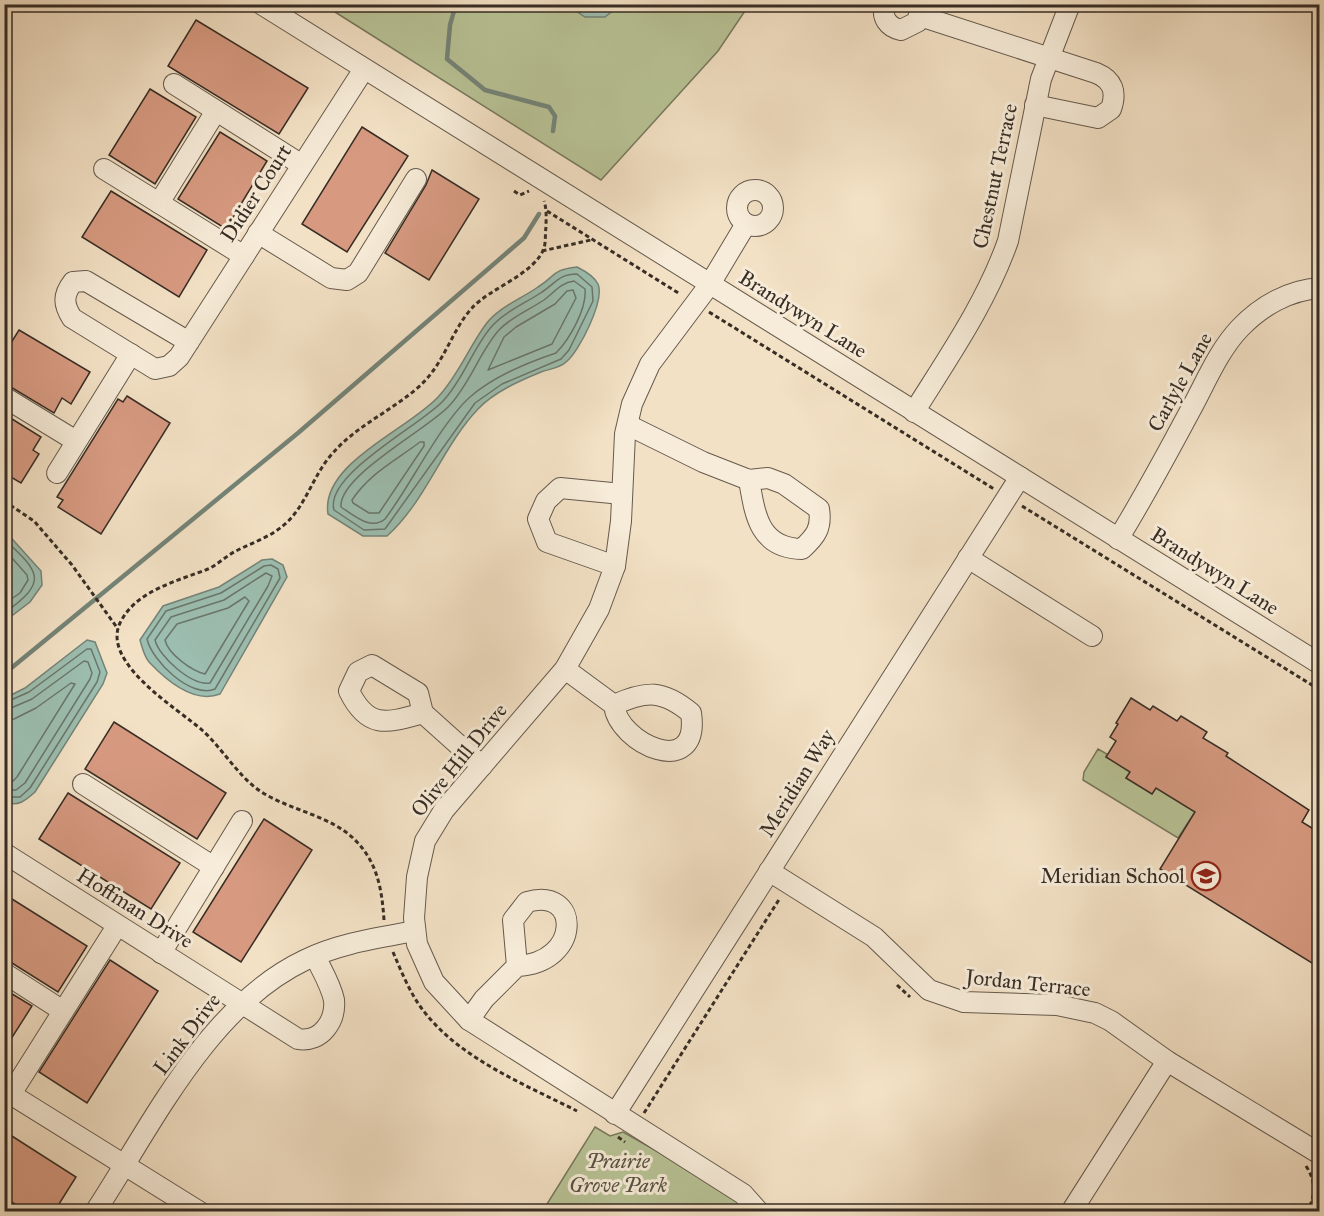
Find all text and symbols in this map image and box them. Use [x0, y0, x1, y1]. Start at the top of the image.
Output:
street label: Chestnut Terrace [967, 101, 1023, 251]
street label: Didier Court [215, 139, 297, 247]
street label: Brandywyn Lane [734, 264, 872, 364]
street label: Carlyle Lane [1142, 328, 1218, 436]
street label: Brandywyn Lane [1146, 521, 1284, 621]
street label: Olive Hill Drive [405, 698, 513, 822]
street label: Meridian Way [754, 723, 841, 842]
school or university icon: Meridian School [1190, 860, 1222, 892]
street label: Hoffman Drive [72, 862, 198, 954]
place label: Meridian School [1041, 863, 1185, 889]
street label: Jordan Terrace [962, 963, 1092, 1003]
street label: Link Drive [148, 988, 226, 1080]
park label: Prairie Grove Park [569, 1148, 668, 1198]

